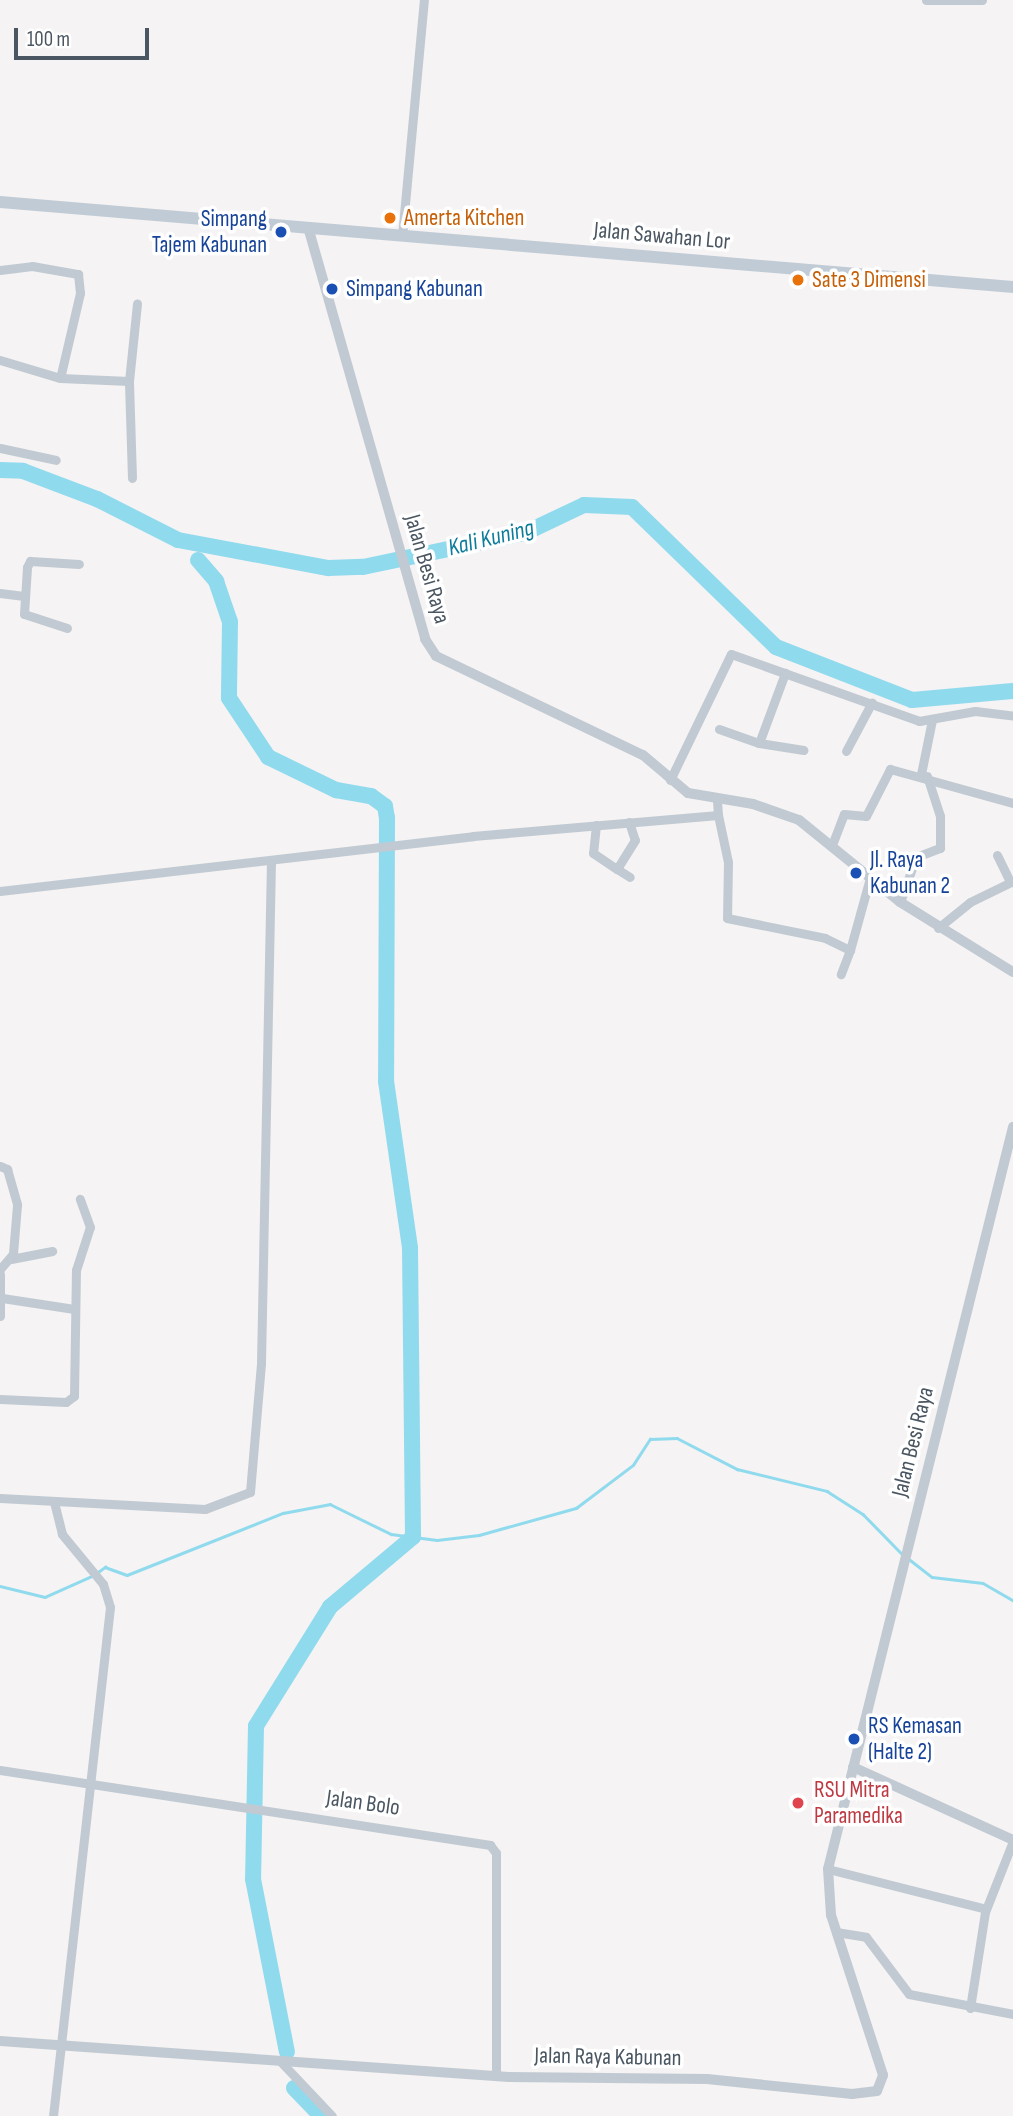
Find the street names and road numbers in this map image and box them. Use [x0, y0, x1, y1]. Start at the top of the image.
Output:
street label: Jalan Sawahan Lor [593, 216, 731, 256]
street label: Jalan Besi Raya [398, 511, 456, 627]
street label: Jalan Besi Raya [886, 1384, 940, 1500]
street label: Jalan Bolo [325, 1784, 401, 1822]
street label: Jalan Raya Kabunan [534, 2042, 682, 2072]

